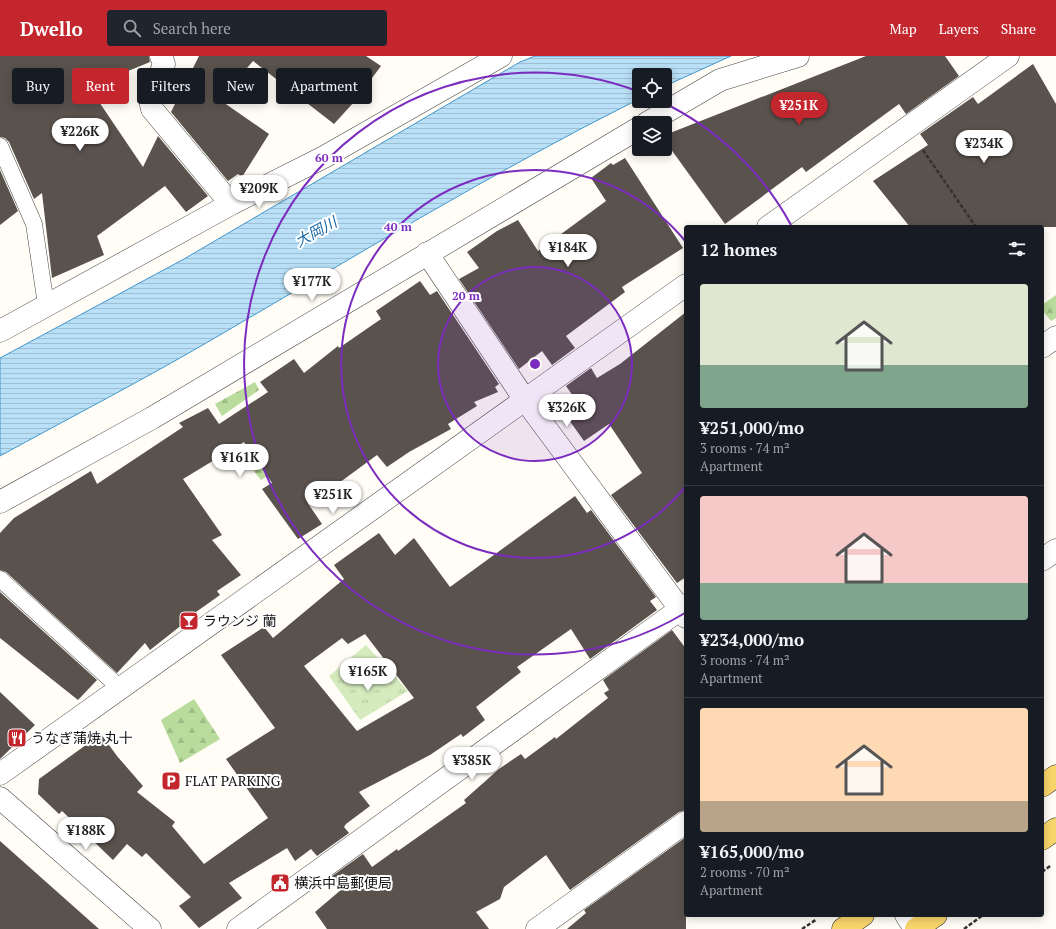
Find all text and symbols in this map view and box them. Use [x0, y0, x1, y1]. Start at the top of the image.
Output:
search box [107, 10, 387, 46]
text: Dwello [20, 16, 83, 41]
icon: search [121, 17, 143, 39]
text: Search here [153, 18, 231, 38]
text: Map [890, 19, 917, 38]
text: Layers [939, 19, 979, 38]
text: Share [1001, 19, 1036, 38]
chip: Buy [12, 68, 64, 104]
chip: Rent [72, 68, 129, 104]
chip: Filters [137, 68, 205, 104]
chip: New [213, 68, 268, 104]
chip: Apartment [276, 68, 372, 104]
map controls [632, 68, 672, 156]
button: locate [632, 68, 672, 108]
pin: ¥251K [771, 92, 827, 126]
text: ¥251K [780, 96, 818, 114]
button: layers [632, 116, 672, 156]
pin: ¥226K [52, 118, 108, 152]
text: ¥226K [61, 122, 99, 140]
pin: ¥234K [956, 130, 1012, 164]
text: ¥234K [965, 134, 1003, 152]
text: 60 m [315, 150, 343, 165]
pin: ¥209K [231, 175, 287, 209]
text: ¥209K [240, 179, 278, 197]
water label: 大岡川 [291, 211, 342, 251]
text: 40 m [384, 219, 412, 234]
pin: ¥184K [540, 234, 596, 268]
text: ¥184K [549, 238, 587, 256]
text: 12 homes [700, 238, 777, 261]
icon: filters [1006, 238, 1028, 260]
pin: ¥177K [284, 268, 340, 302]
text: ¥177K [293, 272, 331, 290]
text: 20 m [452, 288, 480, 303]
icon: home [828, 310, 900, 382]
centre of rings [528, 357, 542, 371]
pin: ¥326K [539, 394, 595, 428]
text: ¥326K [548, 398, 586, 416]
text: ¥251,000/mo [700, 416, 804, 439]
text: 3 rooms · 74 m² [700, 439, 790, 457]
pin: ¥161K [212, 444, 268, 478]
text: ¥161K [221, 448, 259, 466]
text: Apartment [700, 457, 763, 475]
pin: ¥251K [305, 481, 361, 515]
text: ¥251K [314, 485, 352, 503]
icon: home [828, 522, 900, 594]
bar icon: ラウンジ 蘭 [178, 610, 200, 632]
place label: ラウンジ 蘭 [203, 611, 276, 630]
text: ¥234,000/mo [700, 628, 804, 651]
text: 3 rooms · 74 m² [700, 651, 790, 669]
pin: ¥165K [340, 658, 396, 692]
text: ¥165K [349, 662, 387, 680]
text: Apartment [700, 669, 763, 687]
restaurant icon: うなぎ蒲焼 丸十 [6, 727, 28, 749]
place label: うなぎ蒲焼 丸十 [31, 728, 132, 747]
icon: home [828, 734, 900, 806]
pin: ¥385K [444, 747, 500, 781]
text: ¥385K [453, 751, 491, 769]
parking icon: FLAT PARKING [160, 770, 182, 792]
place label: FLAT PARKING [185, 771, 281, 790]
pin: ¥188K [58, 817, 114, 851]
text: ¥188K [67, 821, 105, 839]
text: ¥165,000/mo [700, 840, 804, 863]
text: 2 rooms · 70 m² [700, 863, 790, 881]
public building icon: 横浜中島郵便局 [269, 872, 291, 894]
place label: 横浜中島郵便局 [294, 873, 392, 892]
text: Apartment [700, 881, 763, 899]

